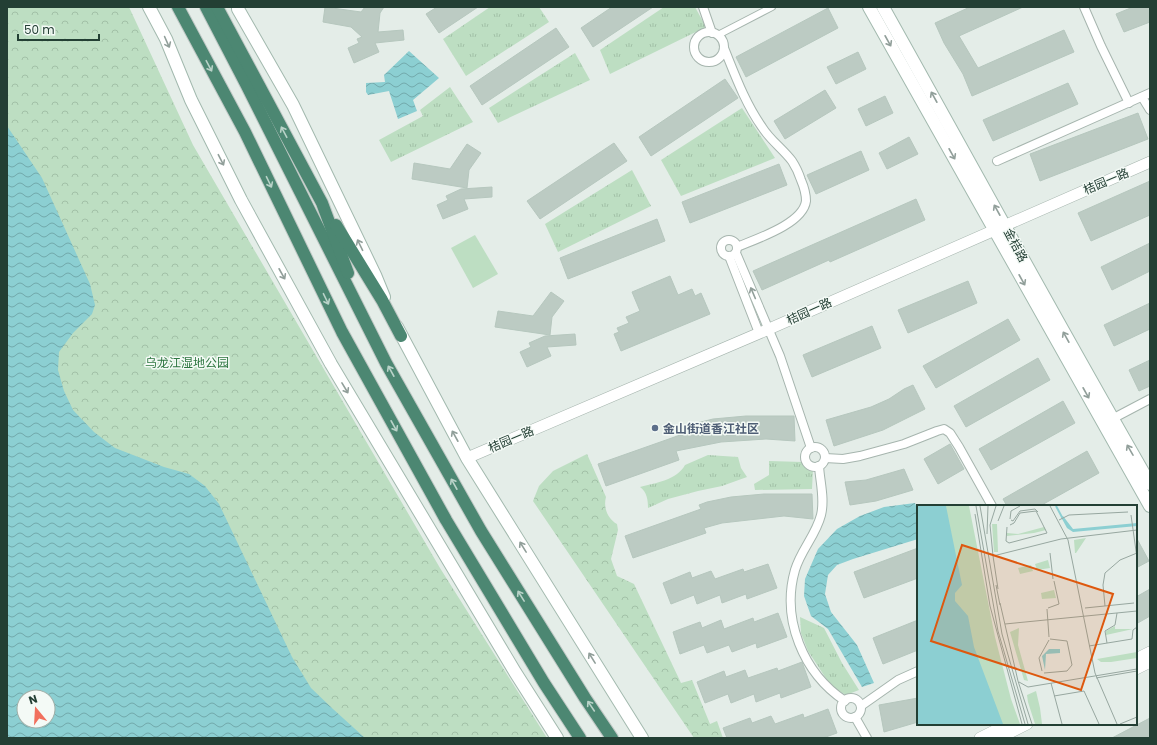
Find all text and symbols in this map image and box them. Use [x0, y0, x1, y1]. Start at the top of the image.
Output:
scale bar [18, 16, 99, 42]
text: 50 m [24, 21, 55, 38]
one-way arrow [163, 35, 171, 47]
one-way arrow [885, 35, 892, 47]
one-way arrow [206, 60, 214, 72]
one-way arrow [929, 91, 937, 103]
one-way arrow [280, 126, 287, 138]
one-way arrow [948, 148, 956, 160]
one-way arrow [218, 153, 225, 165]
street label: 桔园一路 [1081, 164, 1131, 198]
one-way arrow [266, 175, 273, 187]
one-way arrow [993, 205, 1001, 217]
street label: 金桔路 [1000, 225, 1032, 265]
one-way arrow [356, 239, 363, 251]
one-way arrow [279, 268, 286, 280]
one-way arrow [1019, 274, 1027, 286]
one-way arrow [749, 288, 757, 300]
one-way arrow [323, 292, 330, 304]
street label: 桔园一路 [784, 293, 834, 329]
one-way arrow [1062, 331, 1070, 343]
park label: 乌龙江湿地公园 [145, 354, 229, 371]
one-way arrow [386, 365, 394, 377]
one-way arrow [342, 382, 350, 394]
one-way arrow [1083, 387, 1091, 399]
one-way arrow [390, 419, 398, 431]
place label: 金山街道香江社区 [663, 420, 759, 437]
street label: 桔园一路 [486, 422, 536, 456]
marker: 金山街道香江社区 [650, 423, 660, 433]
one-way arrow [451, 431, 459, 443]
one-way arrow [1126, 444, 1134, 456]
one-way arrow [450, 478, 458, 490]
inset map [917, 505, 1137, 725]
one-way arrow [519, 542, 527, 553]
one-way arrow [517, 590, 525, 602]
one-way arrow [587, 652, 595, 664]
north arrow [16, 689, 56, 729]
text: N [26, 691, 39, 708]
one-way arrow [586, 700, 595, 711]

